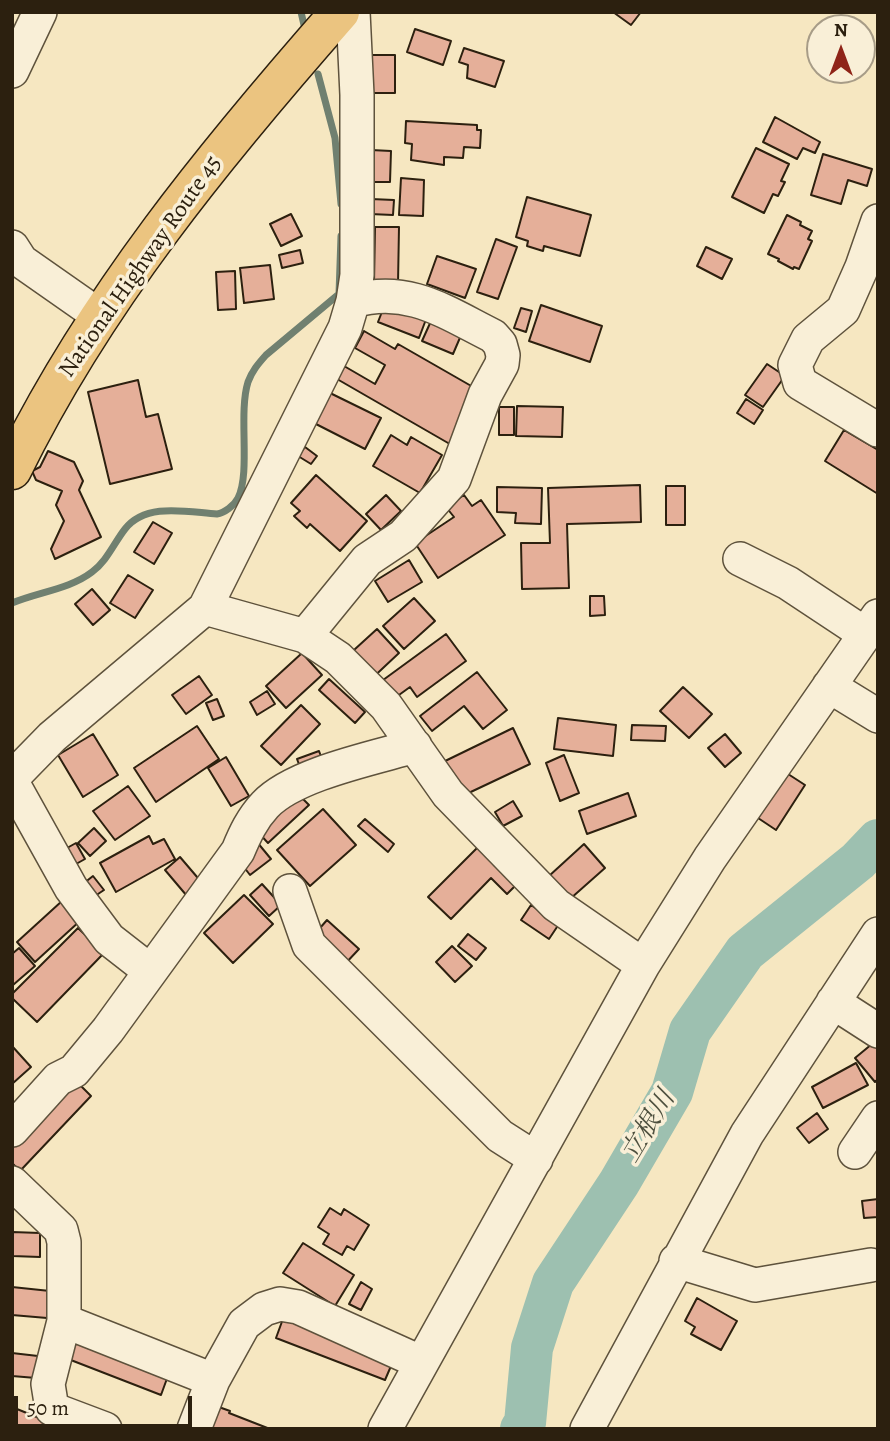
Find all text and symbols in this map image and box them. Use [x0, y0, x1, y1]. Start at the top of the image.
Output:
north arrow [806, 14, 876, 84]
text: N [834, 17, 848, 43]
street label: National Highway Route 45 [53, 150, 229, 384]
water label: 立根川 [616, 1086, 682, 1168]
scale bar [18, 1382, 196, 1426]
text: 50 m [27, 1394, 69, 1422]

